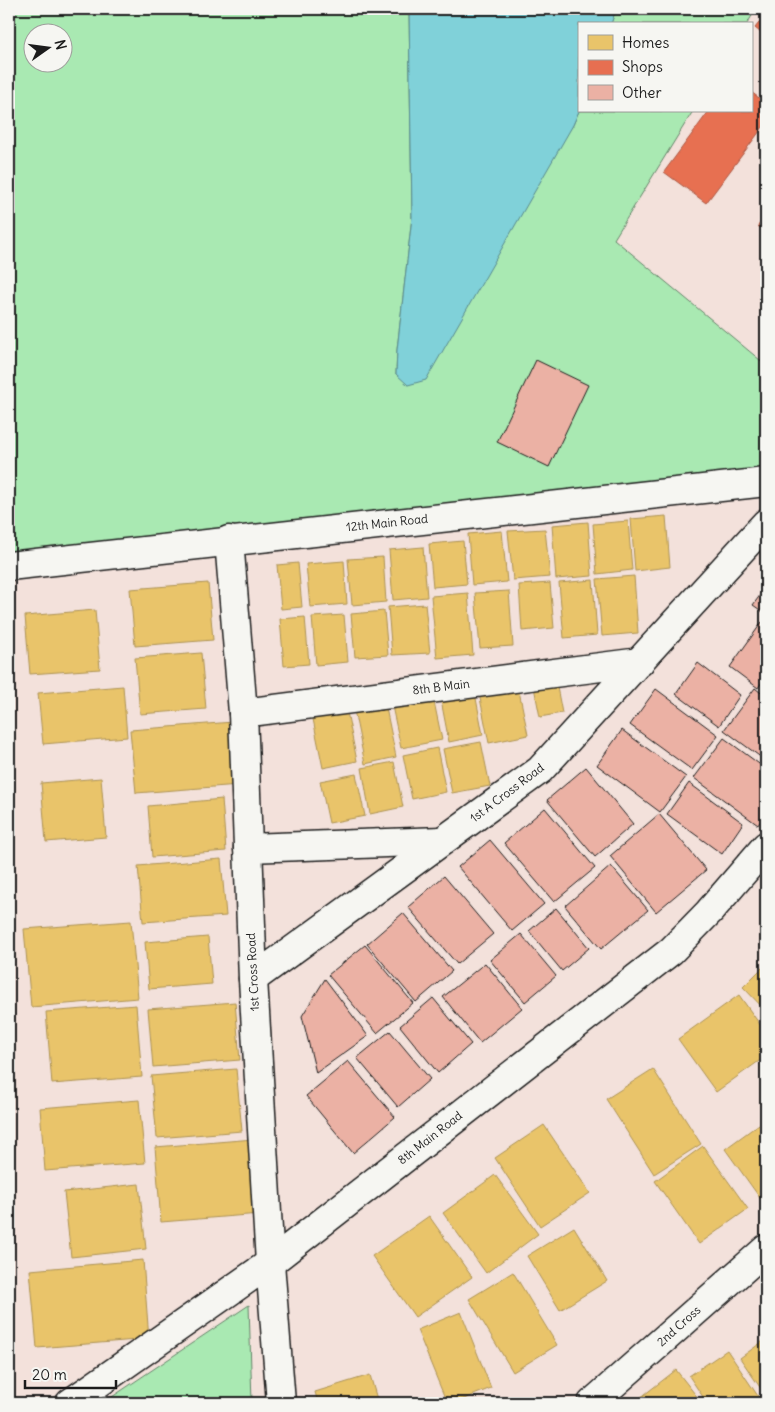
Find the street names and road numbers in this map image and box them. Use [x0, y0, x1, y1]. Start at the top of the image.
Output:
street label: 12th Main Road [345, 511, 429, 534]
street label: 8th B Main [411, 676, 470, 697]
street label: 1st A Cross Road [467, 760, 547, 825]
street label: 1st Cross Road [243, 932, 262, 1012]
street label: 8th Main Road [394, 1108, 465, 1167]
street label: 2nd Cross [654, 1302, 704, 1349]

